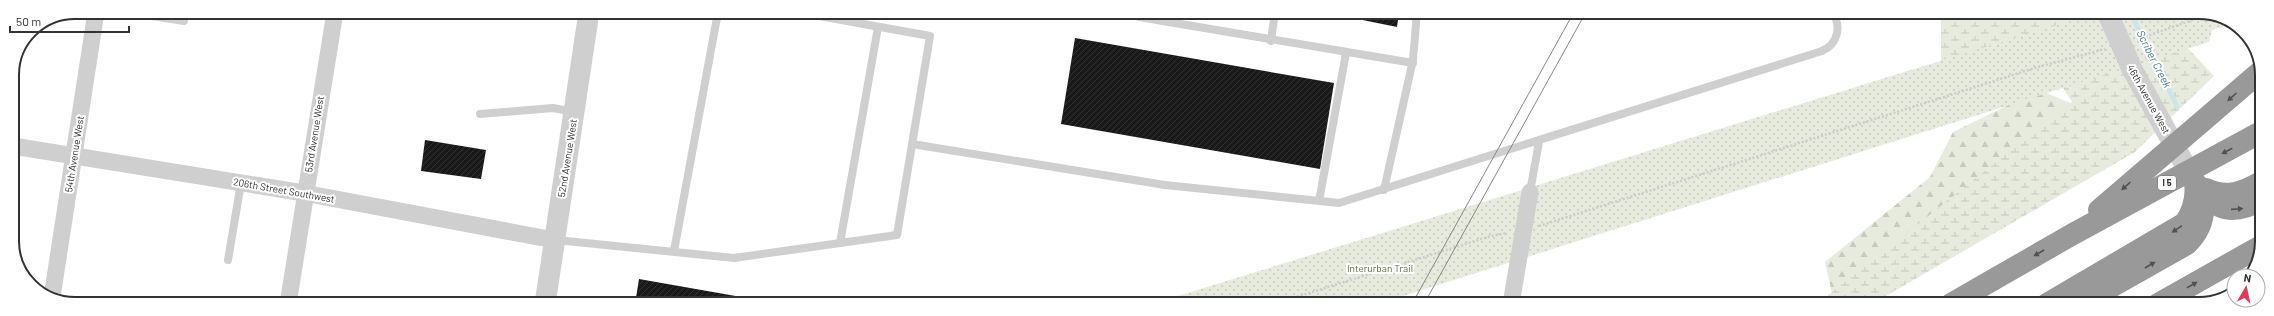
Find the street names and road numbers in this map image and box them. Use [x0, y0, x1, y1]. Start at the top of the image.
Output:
street label: 46th Avenue West [2125, 62, 2173, 136]
street label: 53rd Avenue West [302, 95, 326, 173]
street label: 54th Avenue West [62, 114, 86, 193]
street label: 52nd Avenue West [555, 118, 579, 198]
street label: 206th Street Southwest [232, 175, 336, 205]
road number: I 5 [2158, 176, 2176, 190]

